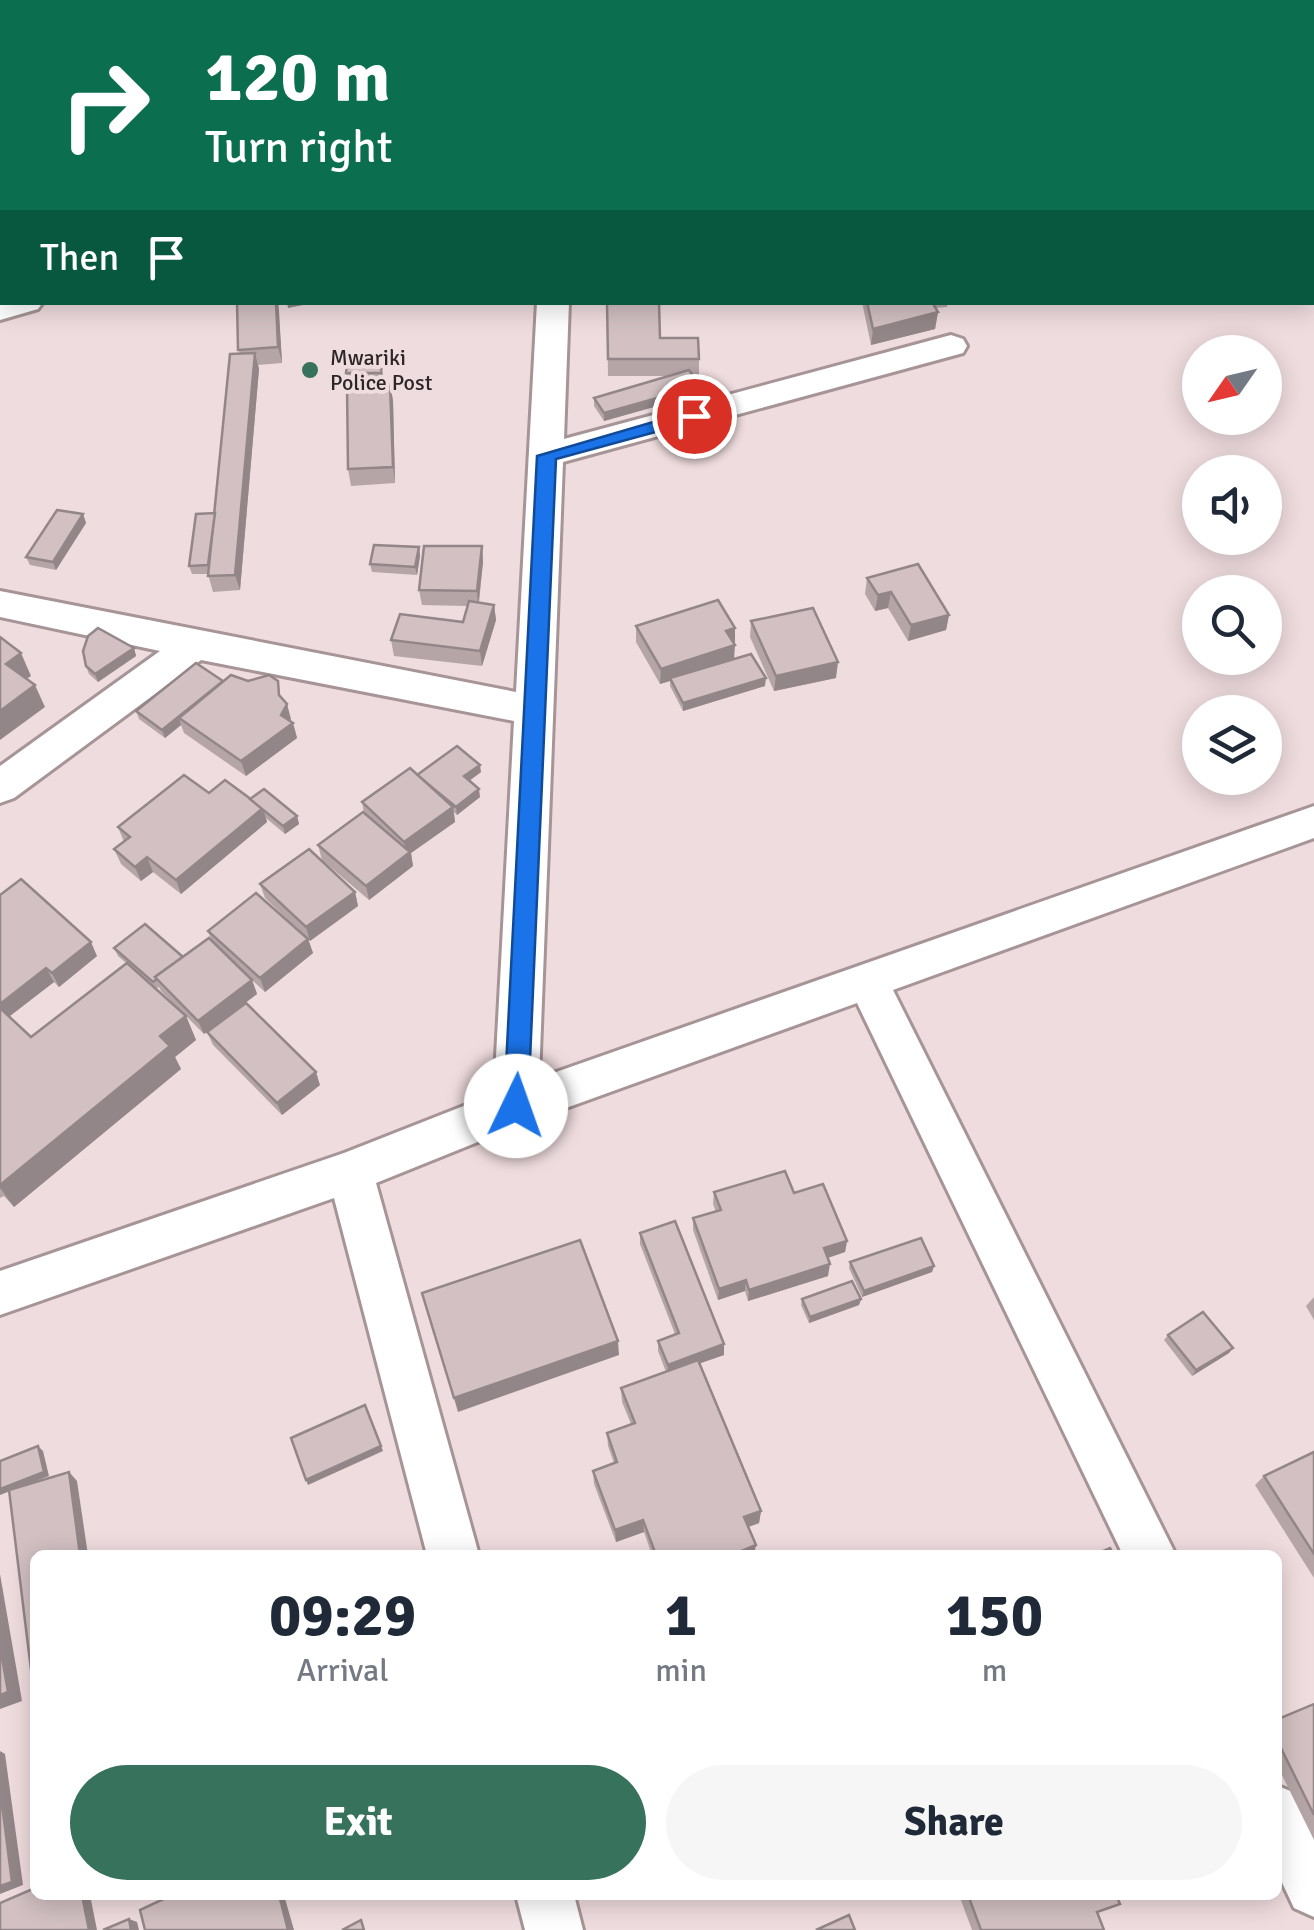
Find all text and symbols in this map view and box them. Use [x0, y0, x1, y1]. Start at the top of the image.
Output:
text: 120 m [205, 34, 390, 120]
icon: right [40, 40, 170, 170]
text: Turn right [205, 120, 393, 175]
icon: arrive [139, 230, 194, 285]
text: Then [40, 234, 119, 281]
north arrow [1182, 335, 1282, 435]
map controls [1182, 335, 1282, 795]
place label: Mwariki Police Post [330, 344, 433, 396]
marker: Mwariki Police Post [299, 359, 321, 381]
pin [652, 374, 737, 459]
icon: arrive [667, 389, 722, 444]
button: sound [1182, 455, 1282, 555]
button: search [1182, 575, 1282, 675]
button: layers [1182, 695, 1282, 795]
position arrow [464, 1054, 568, 1158]
text: 09:29 [269, 1579, 416, 1653]
text: 1 [665, 1579, 697, 1653]
text: 150 [946, 1579, 1043, 1653]
text: Arrival [297, 1651, 389, 1690]
text: min [655, 1651, 707, 1690]
text: m [982, 1651, 1007, 1690]
button: Exit [70, 1765, 646, 1880]
button: Share [666, 1765, 1242, 1880]

